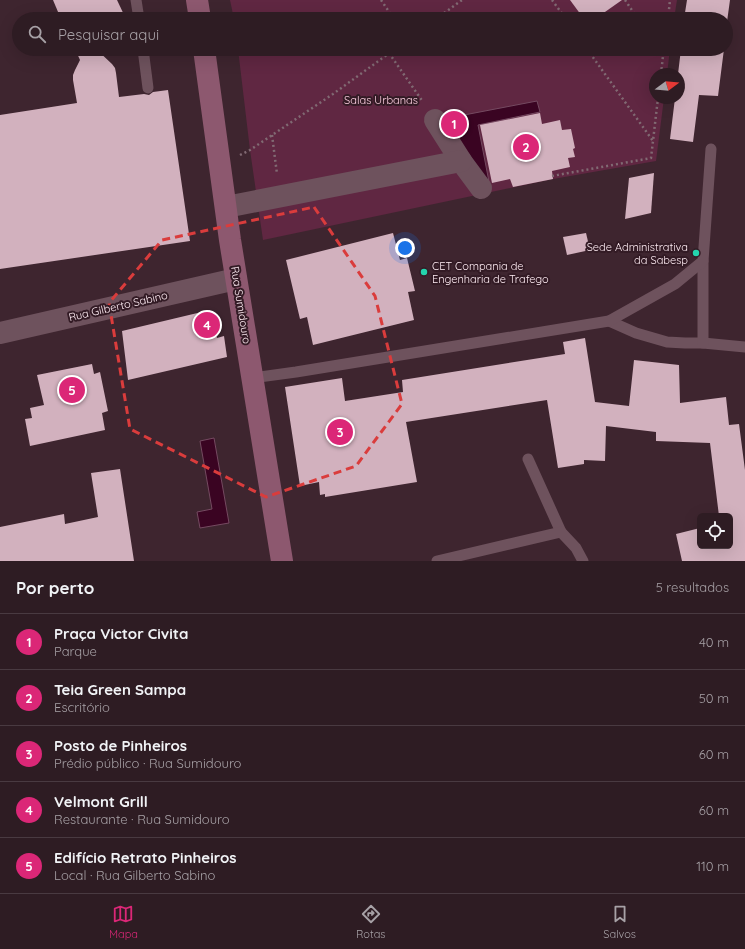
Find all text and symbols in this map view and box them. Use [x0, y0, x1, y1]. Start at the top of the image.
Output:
search box [12, 12, 733, 56]
icon: search [26, 23, 48, 45]
text: Pesquisar aqui [58, 25, 159, 44]
north arrow [649, 68, 685, 104]
park label: Salas Urbanas [344, 93, 418, 107]
pin: 1 [441, 109, 467, 139]
pin: 2 [513, 132, 539, 162]
your location [395, 238, 415, 258]
place label: Sede Administrativa da Sabesp [587, 240, 688, 267]
marker: Sede Administrativa da Sabesp [691, 248, 701, 258]
place label: CET Compania de Engenharia de Trafego [432, 259, 549, 286]
street label: Rua Sumidouro [228, 265, 254, 345]
marker: CET Compania de Engenharia de Trafego [419, 267, 429, 277]
street label: Rua Gilberto Sabino [67, 288, 169, 324]
pin: 4 [194, 310, 220, 340]
pin: 5 [59, 375, 85, 405]
pin: 3 [327, 417, 353, 447]
map controls [697, 513, 733, 549]
button: locate [697, 513, 733, 549]
text: Por perto [16, 577, 94, 598]
text: 5 resultados [656, 579, 729, 595]
text: Praça Victor Civita [54, 624, 188, 643]
text: 1 [26, 634, 32, 650]
text: 40 m [699, 634, 729, 650]
text: Parque [54, 643, 97, 659]
text: Teia Green Sampa [54, 680, 186, 699]
text: 2 [25, 690, 33, 706]
text: 50 m [699, 690, 729, 706]
text: Escritório [54, 699, 110, 715]
text: Posto de Pinheiros [54, 736, 187, 755]
text: 3 [26, 746, 32, 762]
text: 60 m [699, 746, 729, 762]
text: Prédio público · Rua Sumidouro [54, 755, 241, 771]
text: Velmont Grill [54, 792, 148, 811]
text: 4 [25, 802, 33, 818]
text: 60 m [699, 802, 729, 818]
text: Restaurante · Rua Sumidouro [54, 811, 230, 827]
text: Edifício Retrato Pinheiros [54, 848, 237, 867]
text: 5 [25, 858, 33, 874]
text: 110 m [696, 858, 729, 874]
text: Local · Rua Gilberto Sabino [54, 867, 215, 883]
tab: Mapa [109, 903, 138, 941]
tab: Rotas [356, 903, 385, 941]
tab: Salvos [603, 903, 636, 941]

